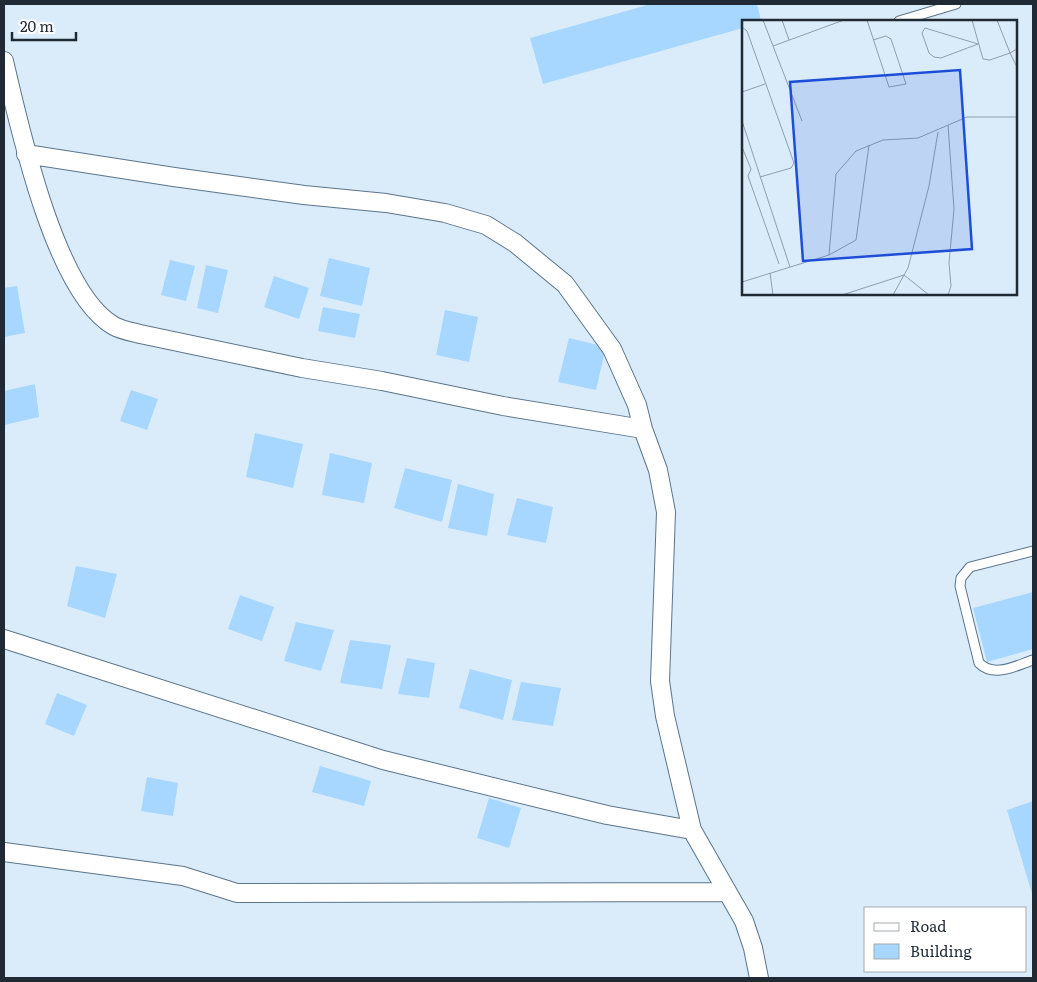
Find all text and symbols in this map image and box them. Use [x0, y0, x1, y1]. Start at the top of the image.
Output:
scale bar [12, 10, 76, 42]
text: 20 m [20, 14, 54, 37]
inset map [742, 20, 1017, 295]
legend [864, 907, 1027, 972]
text: Road [910, 914, 946, 937]
text: Building [910, 939, 972, 962]

